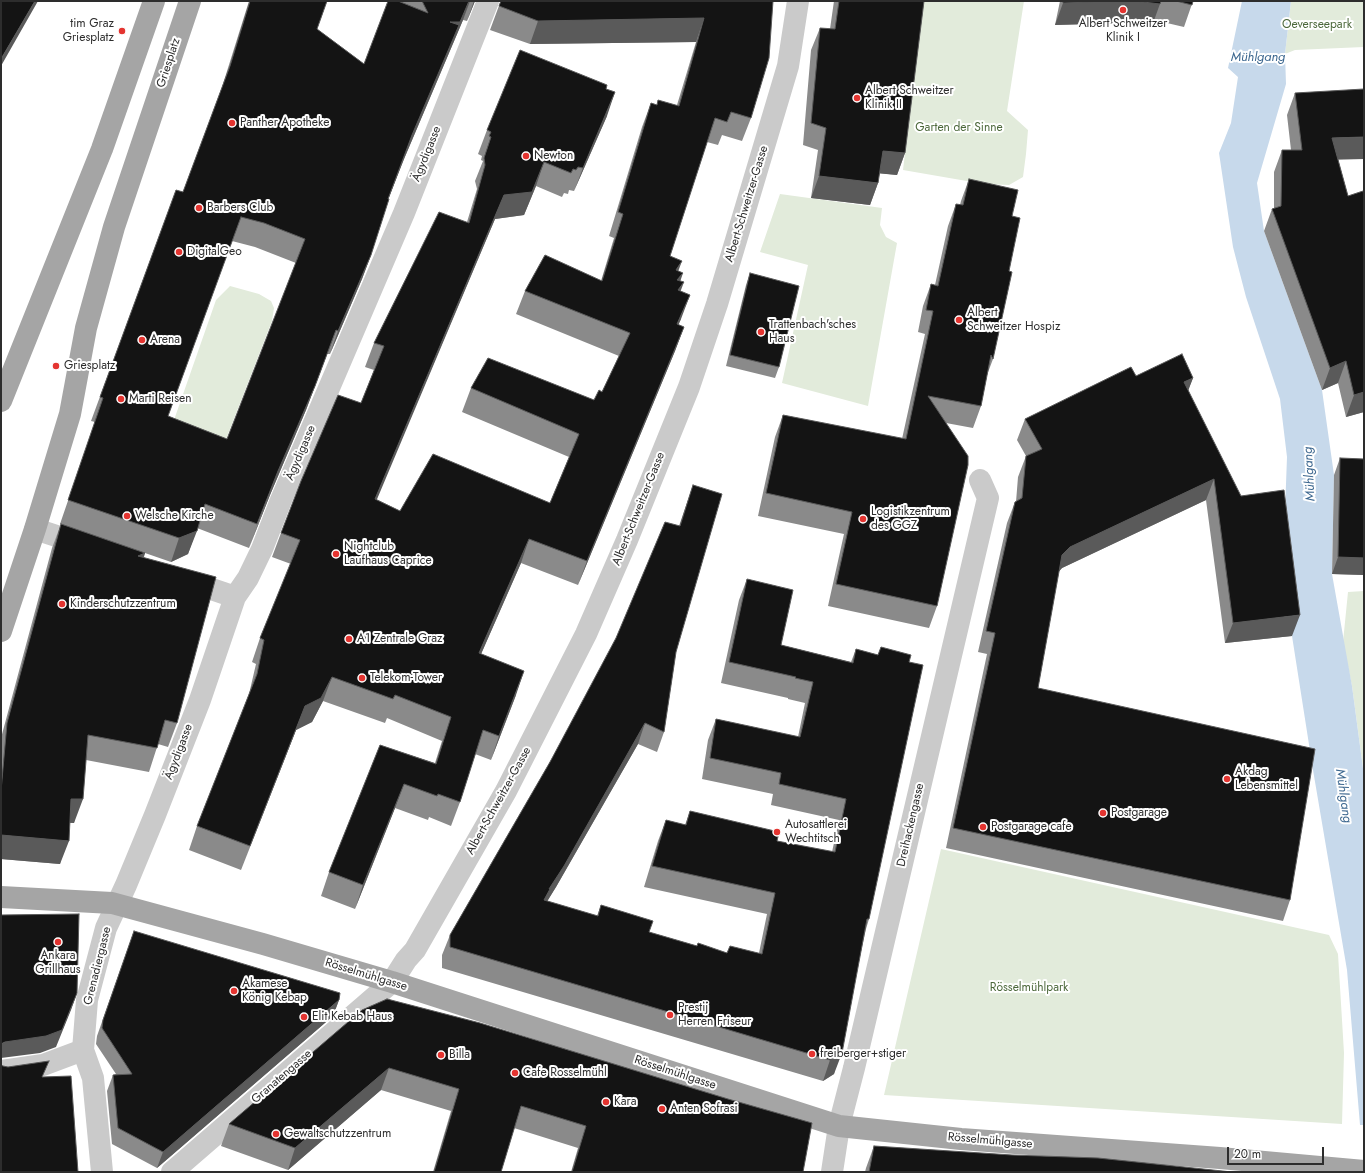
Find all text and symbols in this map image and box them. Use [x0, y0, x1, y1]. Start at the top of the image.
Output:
marker: Albert Schweitzer Klinik I [1118, 5, 1128, 15]
place label: tim Graz Griesplatz [63, 17, 114, 45]
place label: Albert Schweitzer Klinik I [1079, 17, 1167, 45]
park label: Oeverseepark [1282, 18, 1352, 32]
marker: tim Graz Griesplatz [117, 26, 127, 36]
street label: Griesplatz [154, 36, 184, 90]
water label: Mühlgang [1231, 50, 1285, 66]
place label: Albert Schweitzer Klinik II [865, 84, 954, 112]
marker: Albert Schweitzer Klinik II [852, 93, 862, 103]
place label: Panther Apotheke [240, 116, 329, 130]
marker: Panther Apotheke [227, 118, 237, 128]
park label: Garten der Sinne [915, 121, 1003, 135]
street label: Ägydigasse [409, 124, 445, 184]
street label: Albert-Schweitzer-Gasse [722, 144, 772, 264]
place label: Newton [534, 149, 573, 163]
marker: Newton [521, 151, 531, 161]
place label: Barbers Club [207, 201, 273, 215]
marker: Barbers Club [194, 203, 204, 213]
place label: DigitalGeo [187, 245, 242, 259]
marker: DigitalGeo [174, 247, 184, 257]
place label: Albert Schweitzer Hospiz [967, 306, 1060, 334]
marker: Albert Schweitzer Hospiz [954, 315, 964, 325]
place label: Trattenbach'sches Haus [769, 318, 856, 346]
marker: Trattenbach'sches Haus [756, 327, 766, 337]
place label: Arena [150, 333, 180, 347]
marker: Arena [137, 335, 147, 345]
place label: Griesplatz [64, 359, 115, 373]
marker: Griesplatz [51, 361, 61, 371]
place label: Marti Reisen [129, 392, 192, 406]
marker: Marti Reisen [116, 394, 126, 404]
street label: Ägydigasse [283, 423, 319, 483]
water label: Mühlgang [1301, 446, 1319, 502]
street label: Albert-Schweitzer-Gasse [610, 450, 668, 568]
place label: Logistikzentrum des GGZ [871, 505, 950, 533]
place label: Welsche Kirche [135, 509, 214, 523]
marker: Welsche Kirche [122, 511, 132, 521]
marker: Logistikzentrum des GGZ [858, 514, 868, 524]
place label: Nightclub Laufhaus Caprice [344, 540, 432, 568]
marker: Nightclub Laufhaus Caprice [331, 549, 341, 559]
place label: Kinderschutzzentrum [70, 597, 176, 611]
marker: Kinderschutzzentrum [57, 599, 67, 609]
place label: A1 Zentrale Graz [357, 632, 443, 646]
marker: A1 Zentrale Graz [344, 634, 354, 644]
place label: Telekom-Tower [370, 671, 442, 685]
marker: Telekom-Tower [357, 673, 367, 683]
street label: Ägydigasse [162, 722, 196, 782]
street label: Albert-Schweitzer-Gasse [463, 745, 535, 857]
place label: Akdag Lebensmittel [1235, 765, 1298, 793]
water label: Mühlgang [1331, 768, 1355, 824]
marker: Akdag Lebensmittel [1222, 774, 1232, 784]
street label: Dreihackengasse [894, 782, 928, 868]
place label: Postgarage [1111, 806, 1167, 820]
marker: Postgarage [1098, 808, 1108, 818]
place label: Autosattlerei Wechtitsch [785, 818, 847, 846]
place label: Postgarage cafe [991, 820, 1072, 834]
marker: Postgarage cafe [978, 822, 988, 832]
marker: Autosattlerei Wechtitsch [772, 827, 782, 837]
street label: Grenadiergasse [81, 925, 115, 1007]
marker: Ankara Grillhaus [53, 937, 63, 947]
place label: Ankara Grillhaus [35, 949, 81, 977]
street label: Rösselmühlgasse [323, 956, 409, 994]
place label: Akamese König Kebap [242, 977, 307, 1005]
park label: Rösselmühlpark [990, 981, 1068, 995]
marker: Akamese König Kebap [229, 986, 239, 996]
place label: Prestij Herren Friseur [678, 1001, 751, 1029]
place label: Elit Kebab Haus [312, 1010, 392, 1024]
marker: Prestij Herren Friseur [665, 1010, 675, 1020]
marker: Elit Kebab Haus [299, 1012, 309, 1022]
street label: Granatengasse [249, 1047, 315, 1107]
place label: freiberger+stiger [820, 1047, 906, 1061]
place label: Billa [449, 1048, 470, 1062]
marker: freiberger+stiger [807, 1049, 817, 1059]
marker: Billa [436, 1050, 446, 1060]
street label: Rösselmühlgasse [632, 1053, 718, 1093]
place label: Cafe Rosselmühl [523, 1066, 607, 1080]
marker: Cafe Rosselmühl [510, 1068, 520, 1078]
place label: Kara [614, 1095, 636, 1109]
marker: Kara [601, 1097, 611, 1107]
place label: Anten Sofrasi [670, 1102, 738, 1116]
marker: Anten Sofrasi [657, 1104, 667, 1114]
place label: Gewaltschutzzentrum [284, 1127, 391, 1141]
marker: Gewaltschutzzentrum [271, 1129, 281, 1139]
street label: Rösselmühlgasse [947, 1130, 1033, 1152]
scale bar [1229, 1139, 1326, 1165]
text: 20 m [1234, 1145, 1261, 1163]

